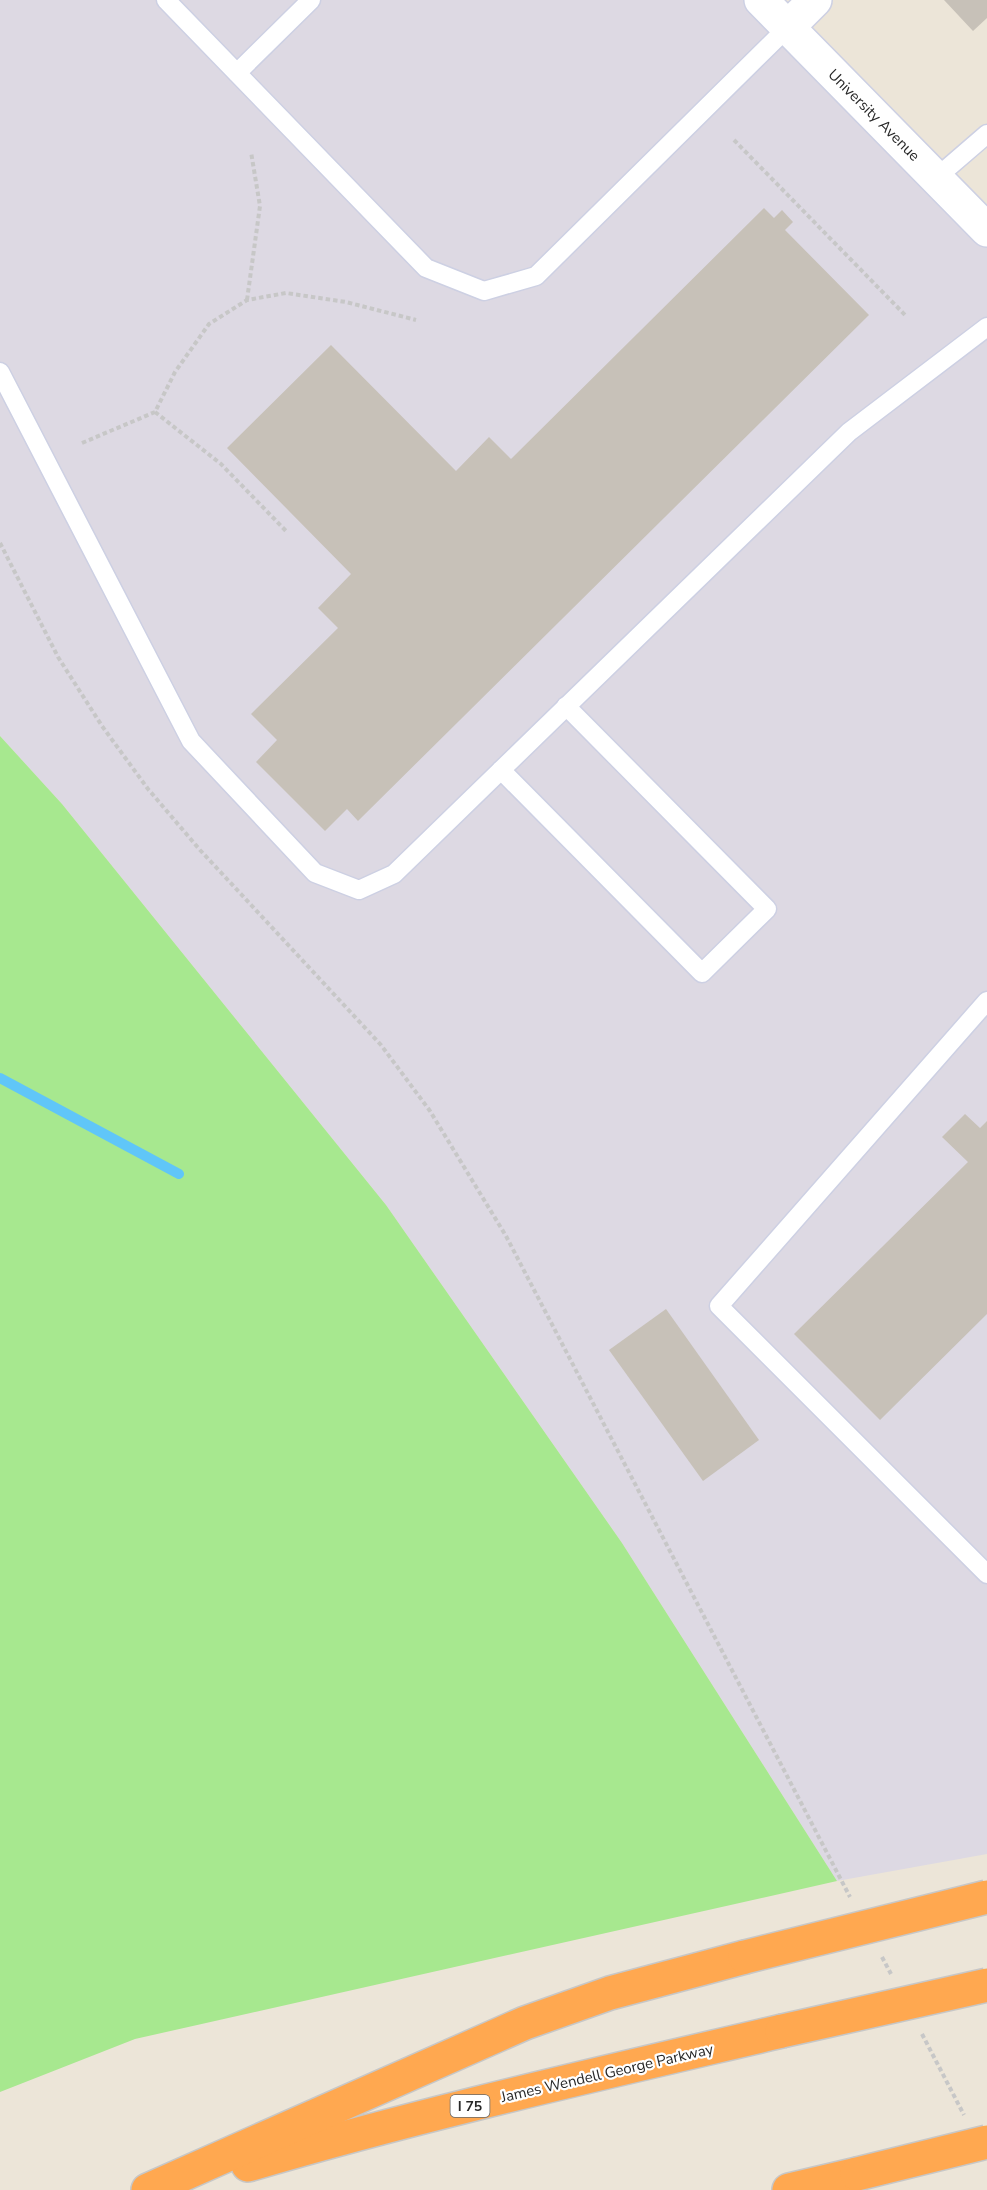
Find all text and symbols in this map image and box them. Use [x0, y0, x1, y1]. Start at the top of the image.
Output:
street label: University Avenue [824, 65, 924, 165]
street label: James Wendell George Parkway [498, 2039, 715, 2107]
road number: I 75 [450, 2095, 490, 2117]

